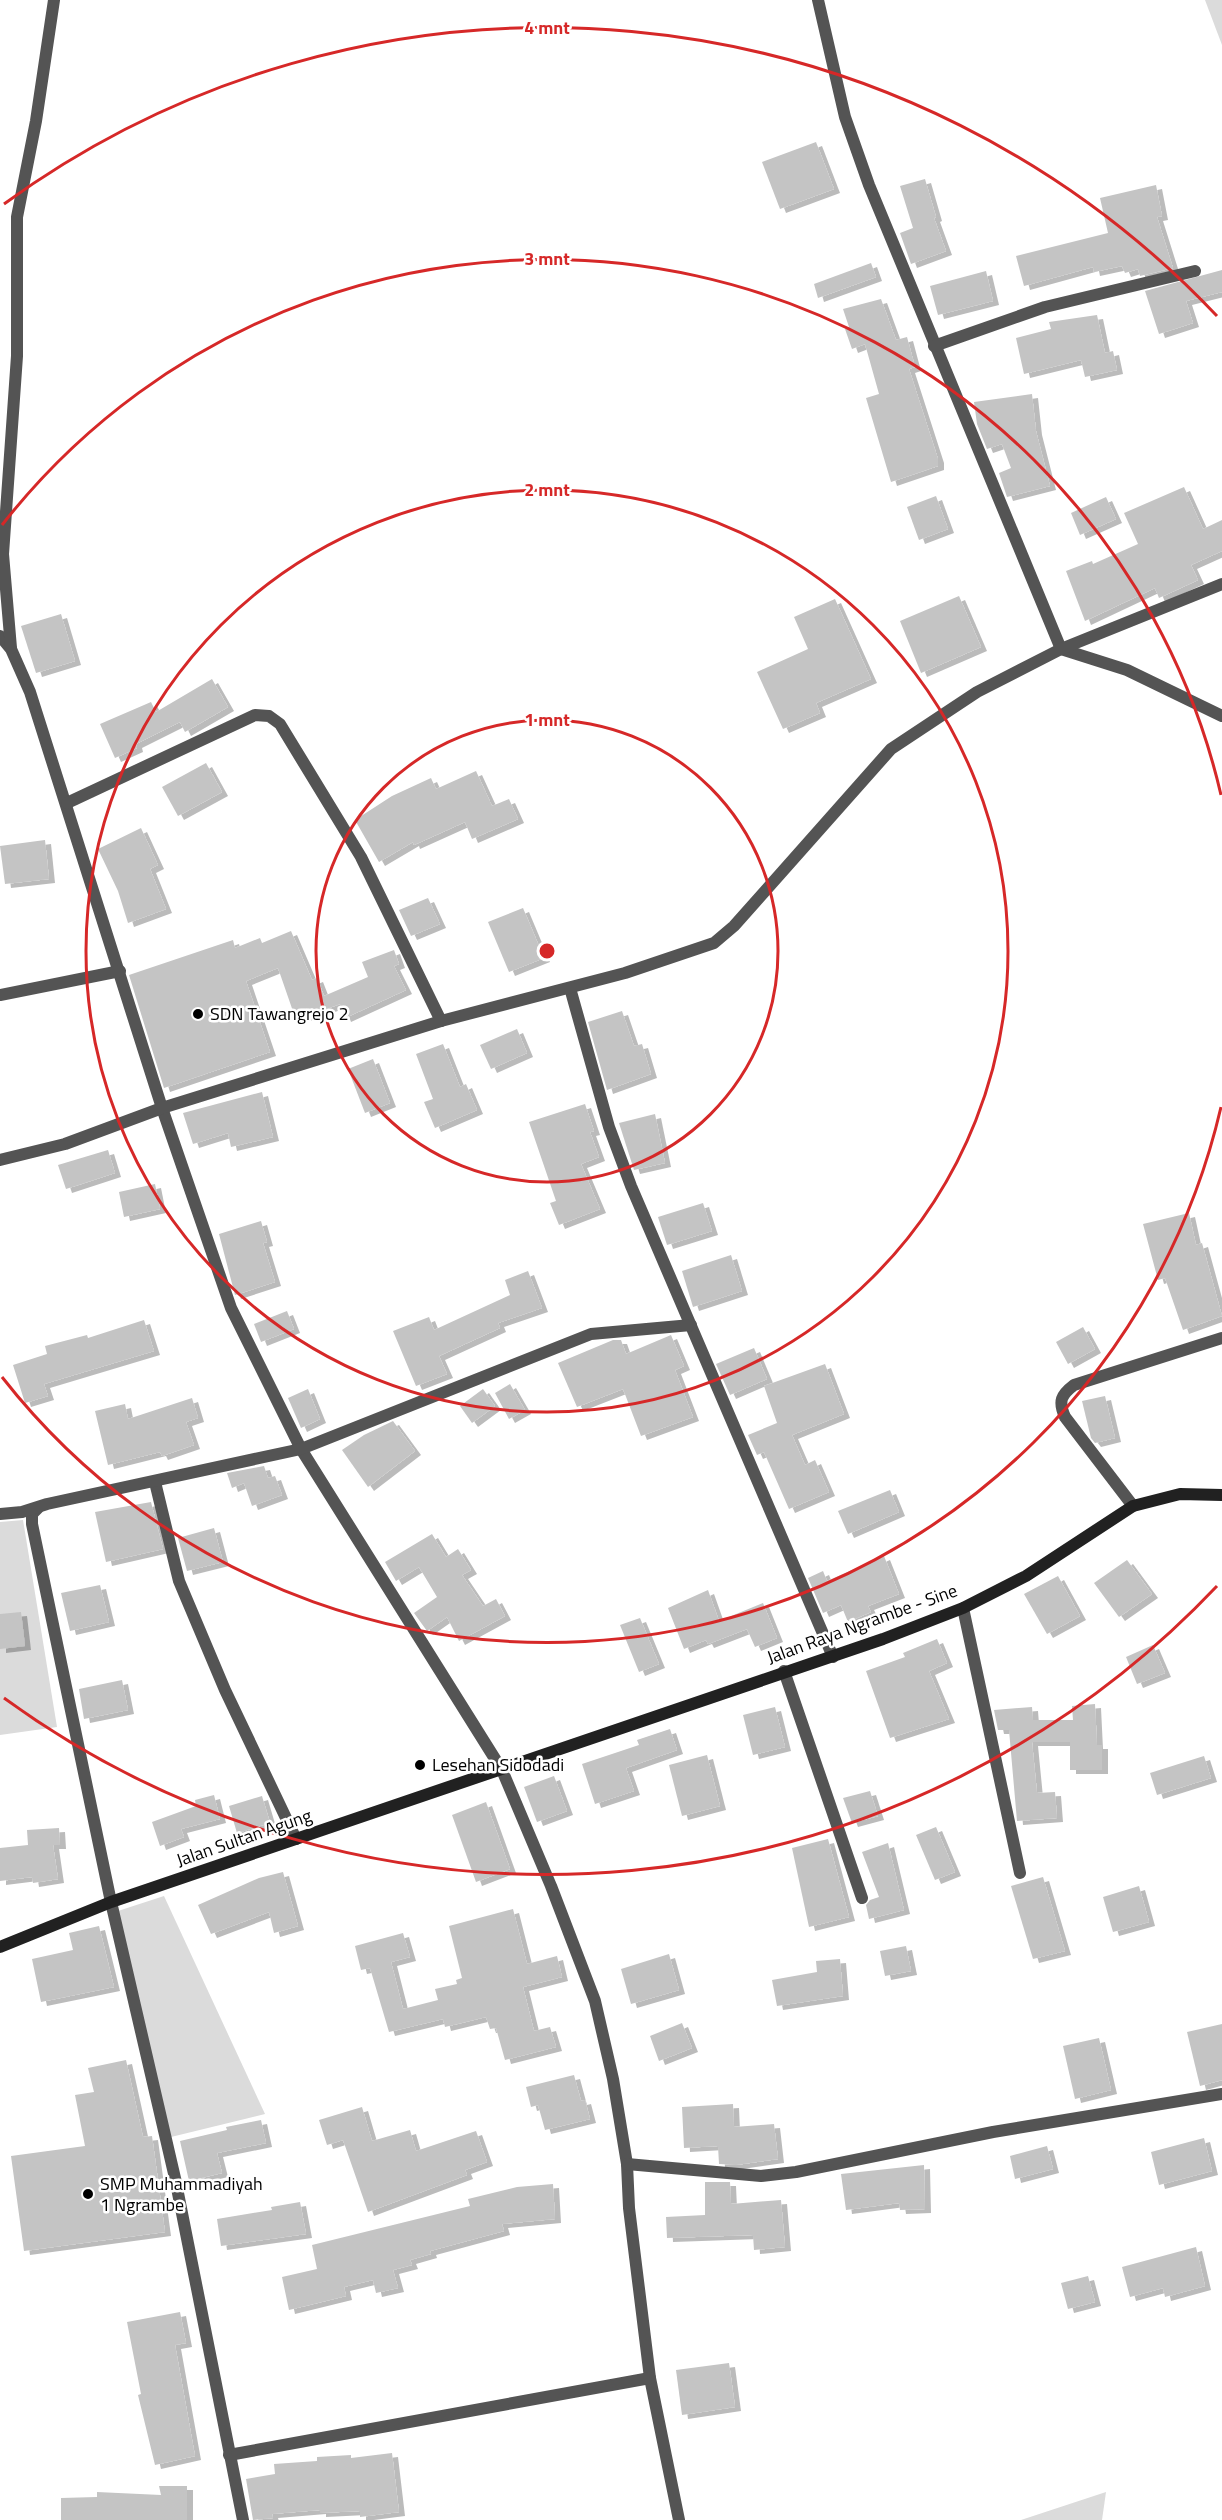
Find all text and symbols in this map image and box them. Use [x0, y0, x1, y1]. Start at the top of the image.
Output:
text: 4 mnt [524, 14, 570, 41]
text: 3 mnt [524, 245, 570, 272]
text: 2 mnt [524, 476, 570, 503]
text: 1 mnt [524, 706, 570, 733]
centre of rings [537, 941, 557, 961]
place label: SDN Tawangrejo 2 [210, 1000, 349, 1027]
marker: SDN Tawangrejo 2 [191, 1007, 205, 1021]
street label: Jalan Raya Ngrambe - Sine [763, 1576, 961, 1671]
place label: Lesehan Sidodadi [432, 1751, 564, 1778]
marker: Lesehan Sidodadi [413, 1758, 427, 1772]
street label: Jalan Sultan Agung [172, 1802, 315, 1873]
place label: SMP Muhammadiyah 1 Ngrambe [100, 2170, 263, 2218]
marker: SMP Muhammadiyah 1 Ngrambe [81, 2187, 95, 2201]

